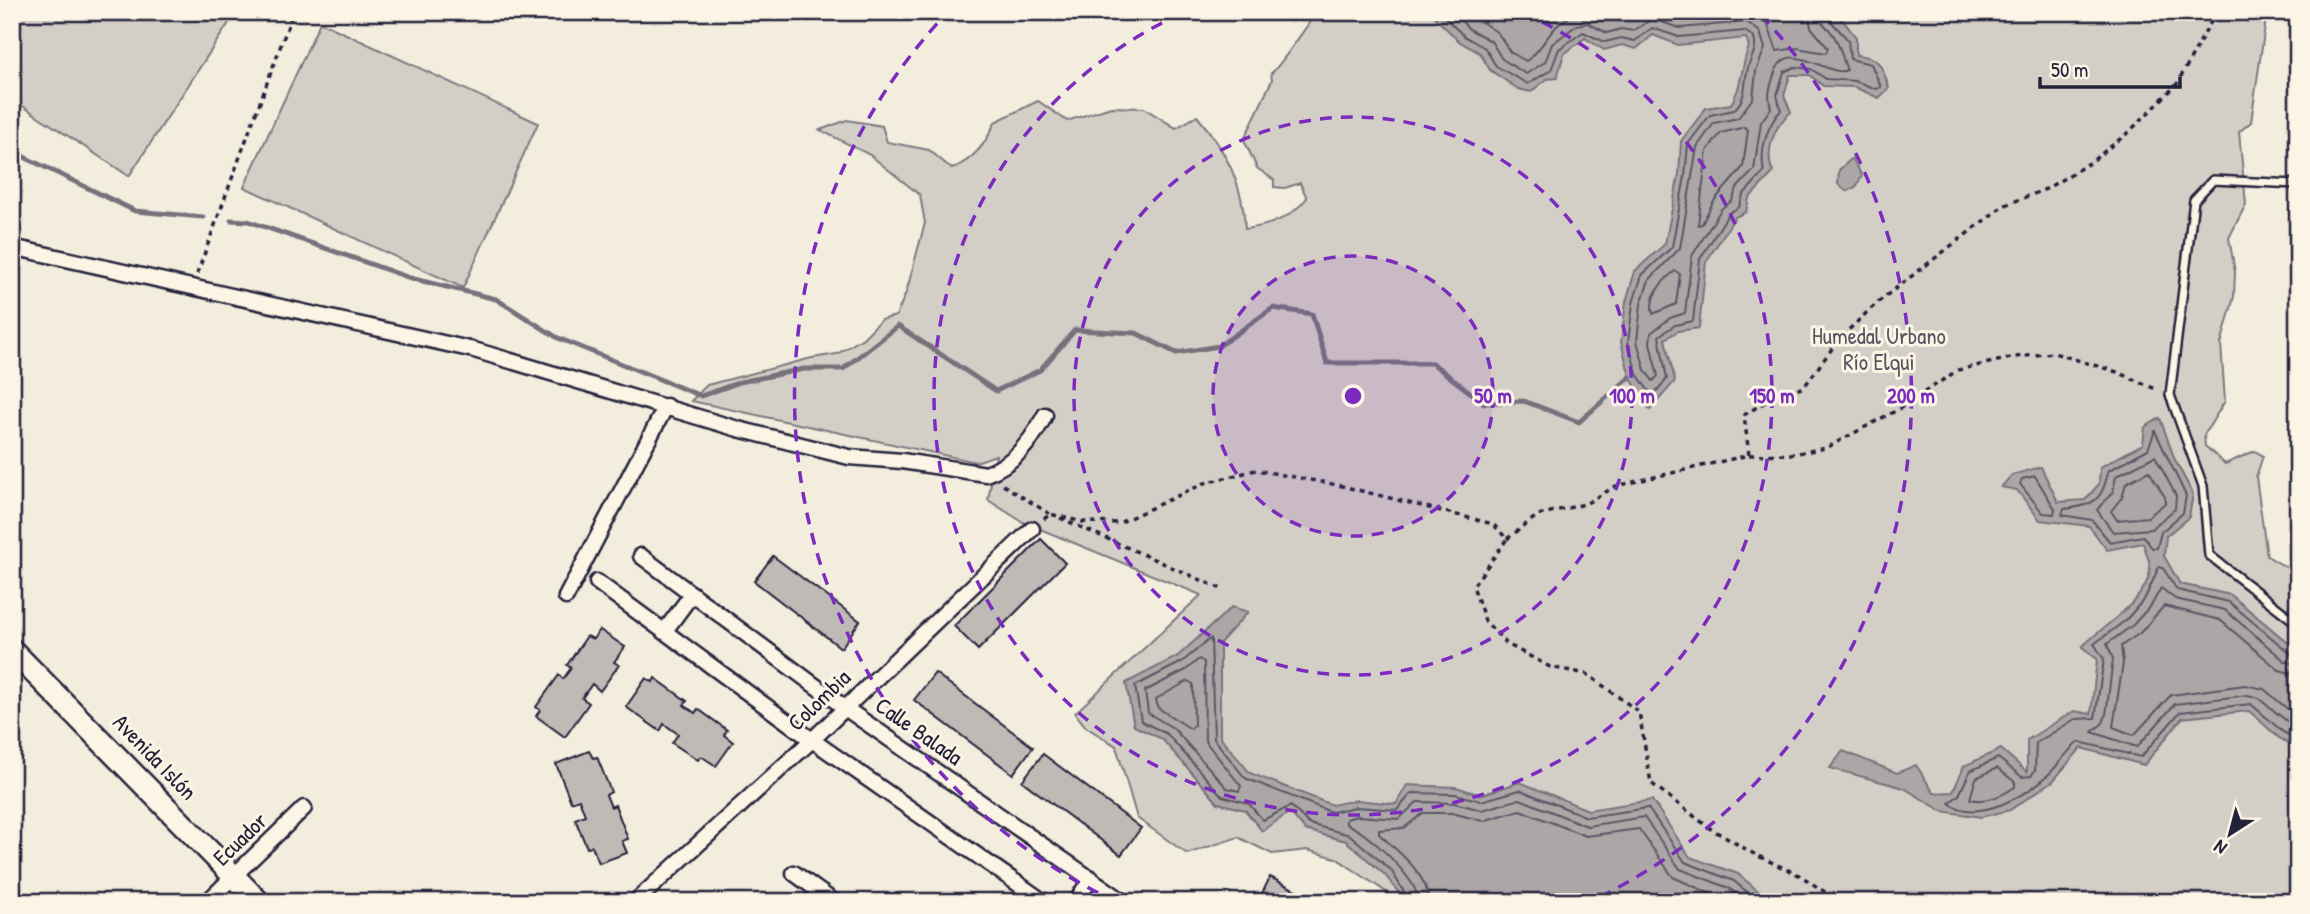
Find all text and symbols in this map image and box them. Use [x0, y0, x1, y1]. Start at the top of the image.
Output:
scale bar [2040, 46, 2180, 90]
text: 50 m [2051, 55, 2088, 84]
park label: Humedal Urbano Río Elqui [1812, 320, 1946, 377]
text: 50 m [1474, 381, 1512, 410]
text: 100 m [1609, 381, 1655, 410]
text: 150 m [1749, 381, 1795, 410]
text: 200 m [1887, 381, 1935, 410]
centre of rings [1341, 384, 1365, 408]
street label: Colombia [780, 662, 857, 737]
street label: Calle Balada [870, 689, 969, 772]
street label: Avenida Islón [107, 707, 204, 806]
north arrow [2194, 799, 2264, 869]
street label: Ecuador [206, 805, 274, 872]
text: N [2208, 834, 2232, 861]

